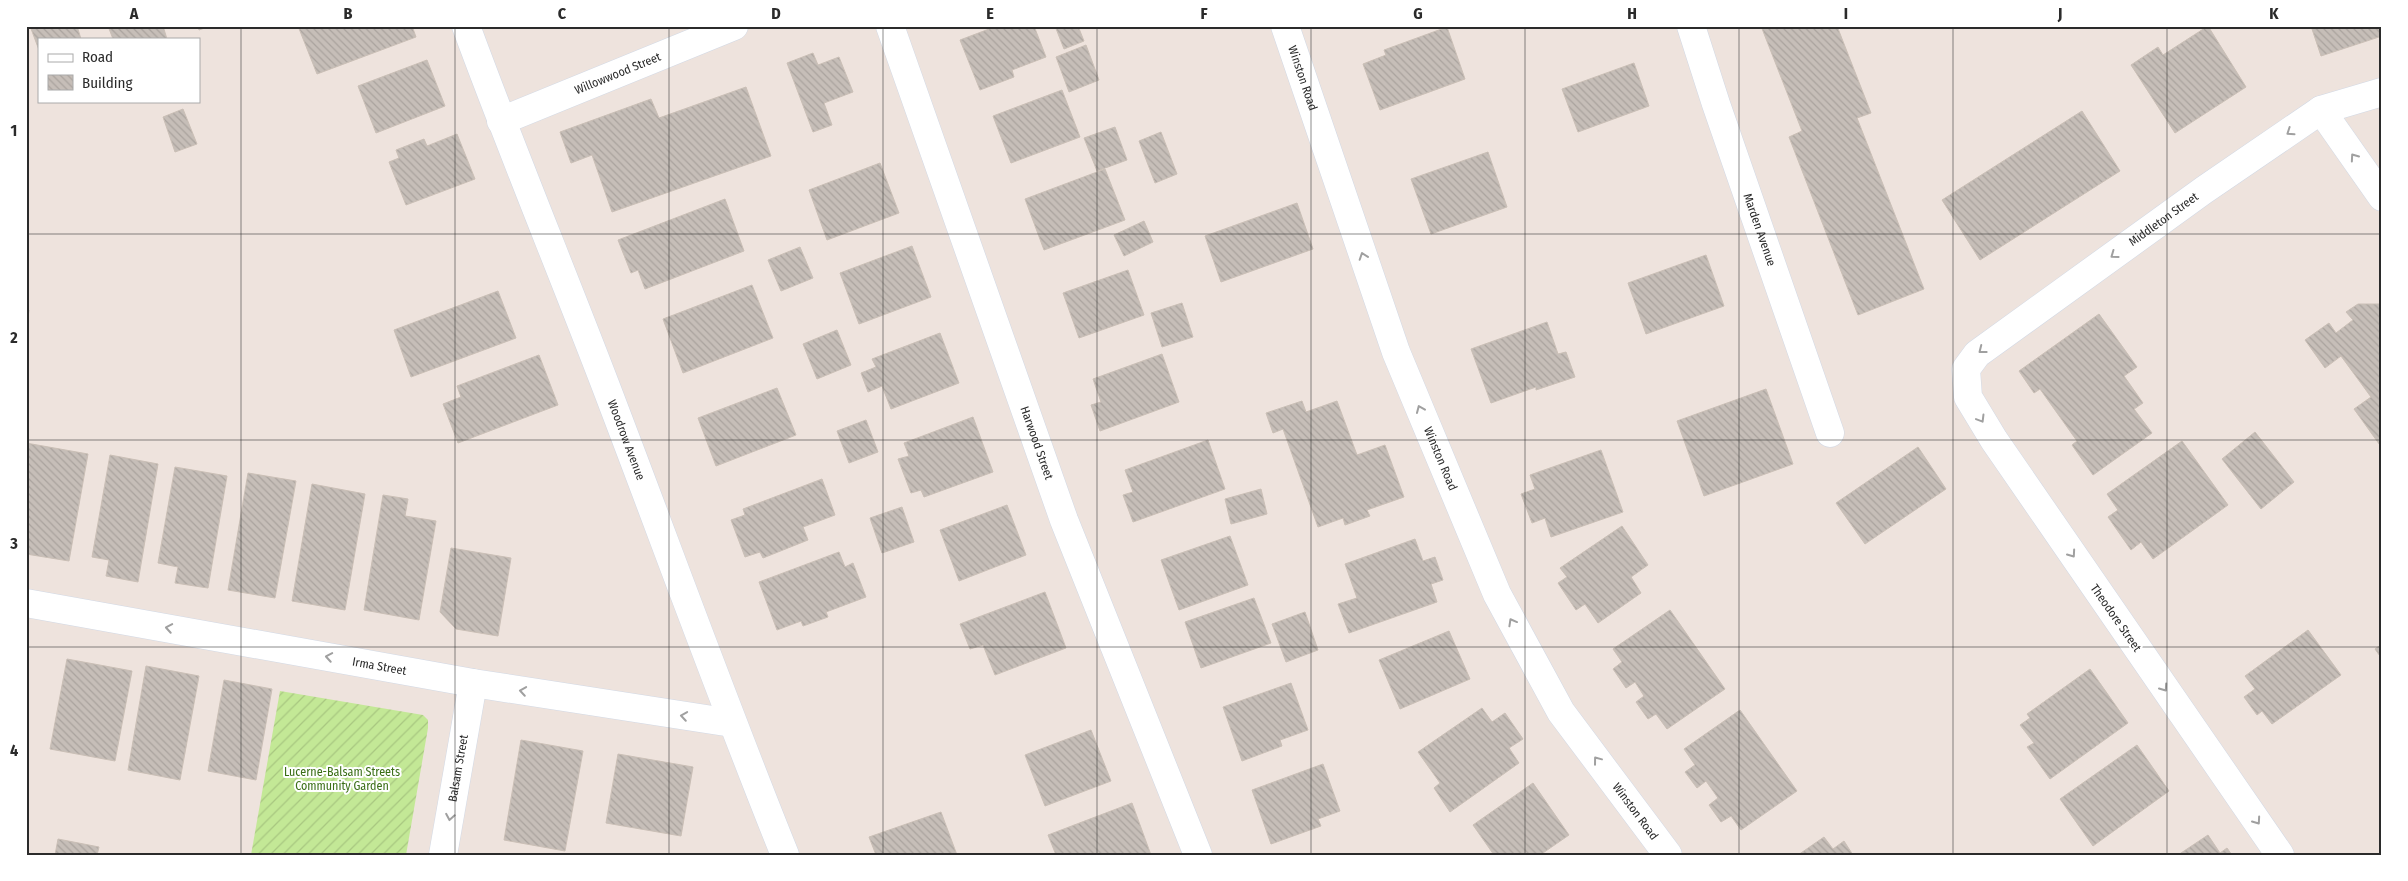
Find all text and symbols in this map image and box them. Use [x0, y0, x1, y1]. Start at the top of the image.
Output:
text: A [129, 4, 139, 23]
text: B [344, 4, 353, 23]
text: C [558, 4, 567, 23]
text: D [771, 4, 781, 23]
text: E [986, 4, 994, 23]
text: F [1200, 4, 1208, 23]
text: G [1413, 4, 1423, 23]
text: H [1627, 4, 1637, 23]
text: I [1844, 4, 1848, 23]
text: J [2057, 4, 2062, 23]
text: K [2269, 4, 2279, 23]
legend [38, 38, 200, 102]
street label: Winston Road [1285, 44, 1320, 112]
text: Road [82, 48, 113, 66]
street label: Willowwood Street [573, 50, 663, 97]
text: Building [82, 74, 133, 92]
text: 1 [11, 121, 17, 140]
one-way arrow [2286, 126, 2296, 135]
one-way arrow [2351, 153, 2360, 163]
street label: Middleton Street [2126, 189, 2201, 249]
street label: Marden Avenue [1741, 192, 1779, 268]
one-way arrow [2110, 249, 2120, 258]
one-way arrow [1359, 253, 1369, 261]
text: 2 [9, 328, 18, 347]
one-way arrow [1979, 345, 1988, 353]
street label: Woodrow Avenue [605, 398, 648, 482]
street label: Harwood Street [1017, 404, 1056, 481]
one-way arrow [1415, 405, 1426, 414]
one-way arrow [1975, 414, 1985, 423]
street label: Winston Road [1421, 425, 1460, 493]
text: 3 [9, 534, 18, 553]
one-way arrow [2066, 548, 2075, 558]
street label: Theodore Street [2088, 582, 2144, 654]
one-way arrow [1508, 618, 1518, 627]
one-way arrow [164, 624, 173, 634]
one-way arrow [324, 652, 333, 662]
street label: Irma Street [351, 655, 408, 678]
one-way arrow [2158, 682, 2168, 691]
one-way arrow [519, 686, 528, 696]
one-way arrow [679, 711, 688, 721]
street label: Balsam Street [445, 734, 471, 803]
text: 4 [10, 741, 18, 760]
one-way arrow [1594, 756, 1603, 766]
park label: Lucerne-Balsam Streets Community Garden [284, 765, 400, 793]
street label: Winston Road [1610, 780, 1661, 843]
one-way arrow [445, 813, 455, 821]
one-way arrow [2251, 816, 2260, 825]

